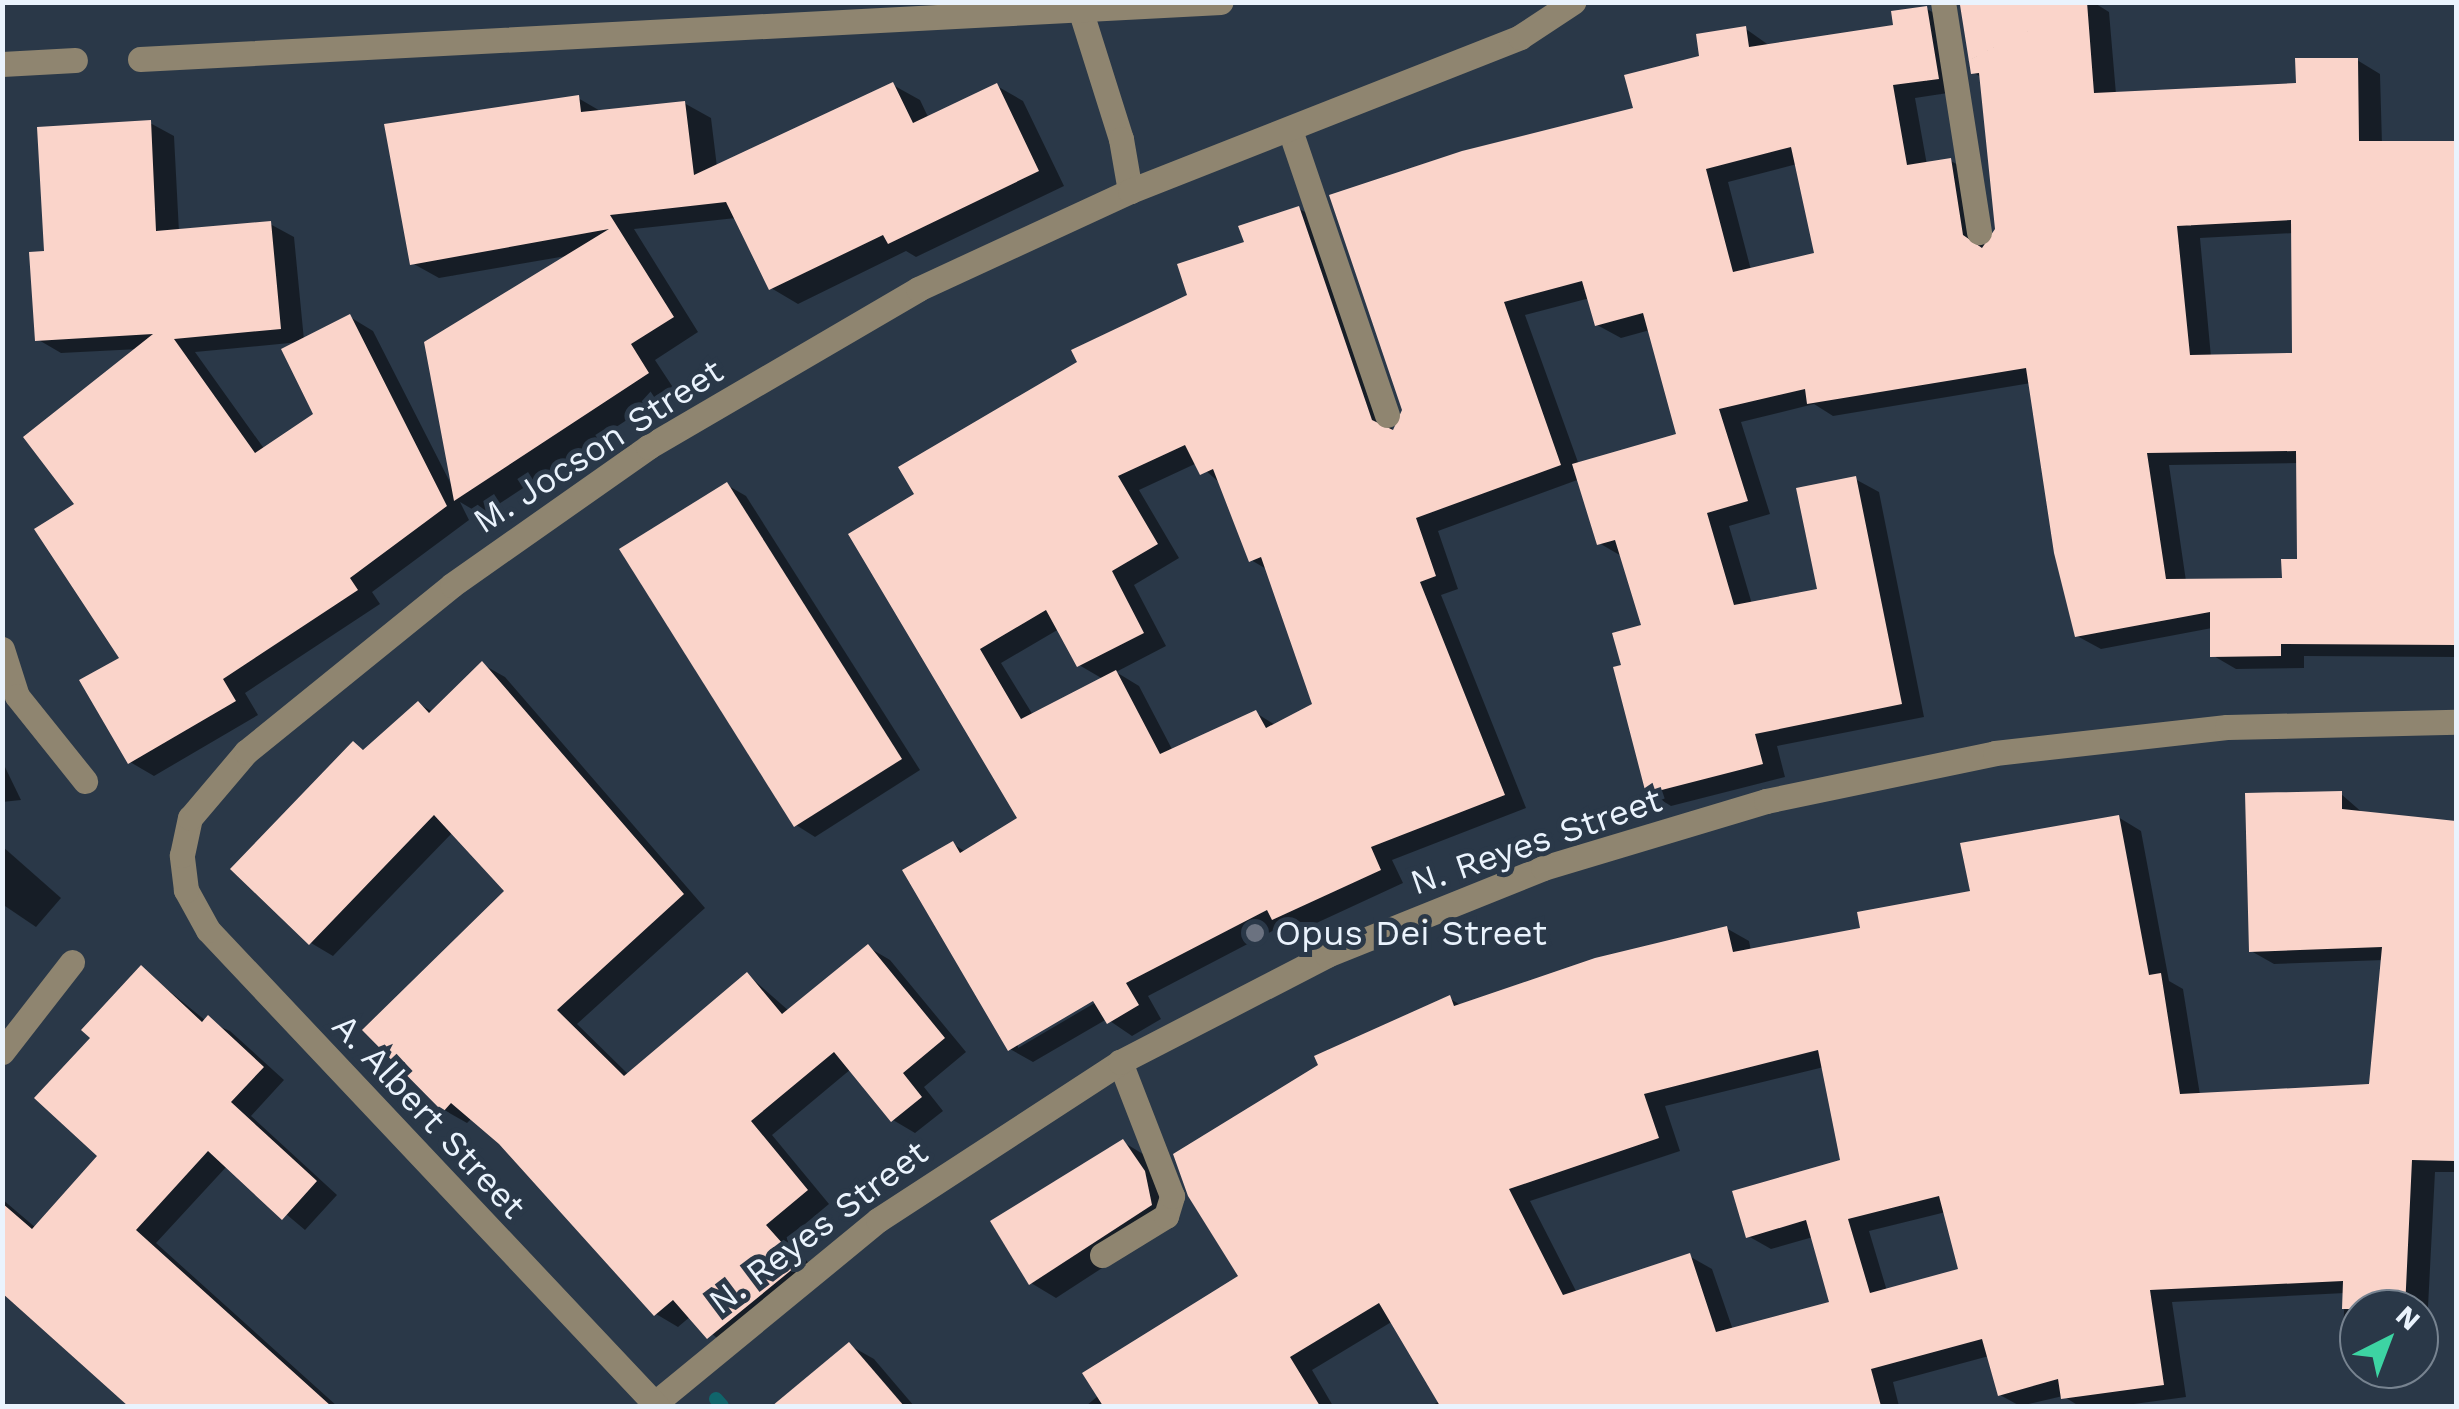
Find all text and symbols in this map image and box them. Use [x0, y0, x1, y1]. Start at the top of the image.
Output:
street label: M. Jocson Street [465, 350, 731, 542]
street label: N. Reyes Street [1405, 778, 1667, 904]
place label: Opus Dei Street [1275, 912, 1547, 954]
marker: Opus Dei Street [1244, 922, 1266, 944]
street label: A. Albert Street [323, 1004, 535, 1228]
street label: N. Reyes Street [700, 1131, 936, 1323]
north arrow [2339, 1289, 2439, 1389]
text: N [2389, 1299, 2427, 1337]

